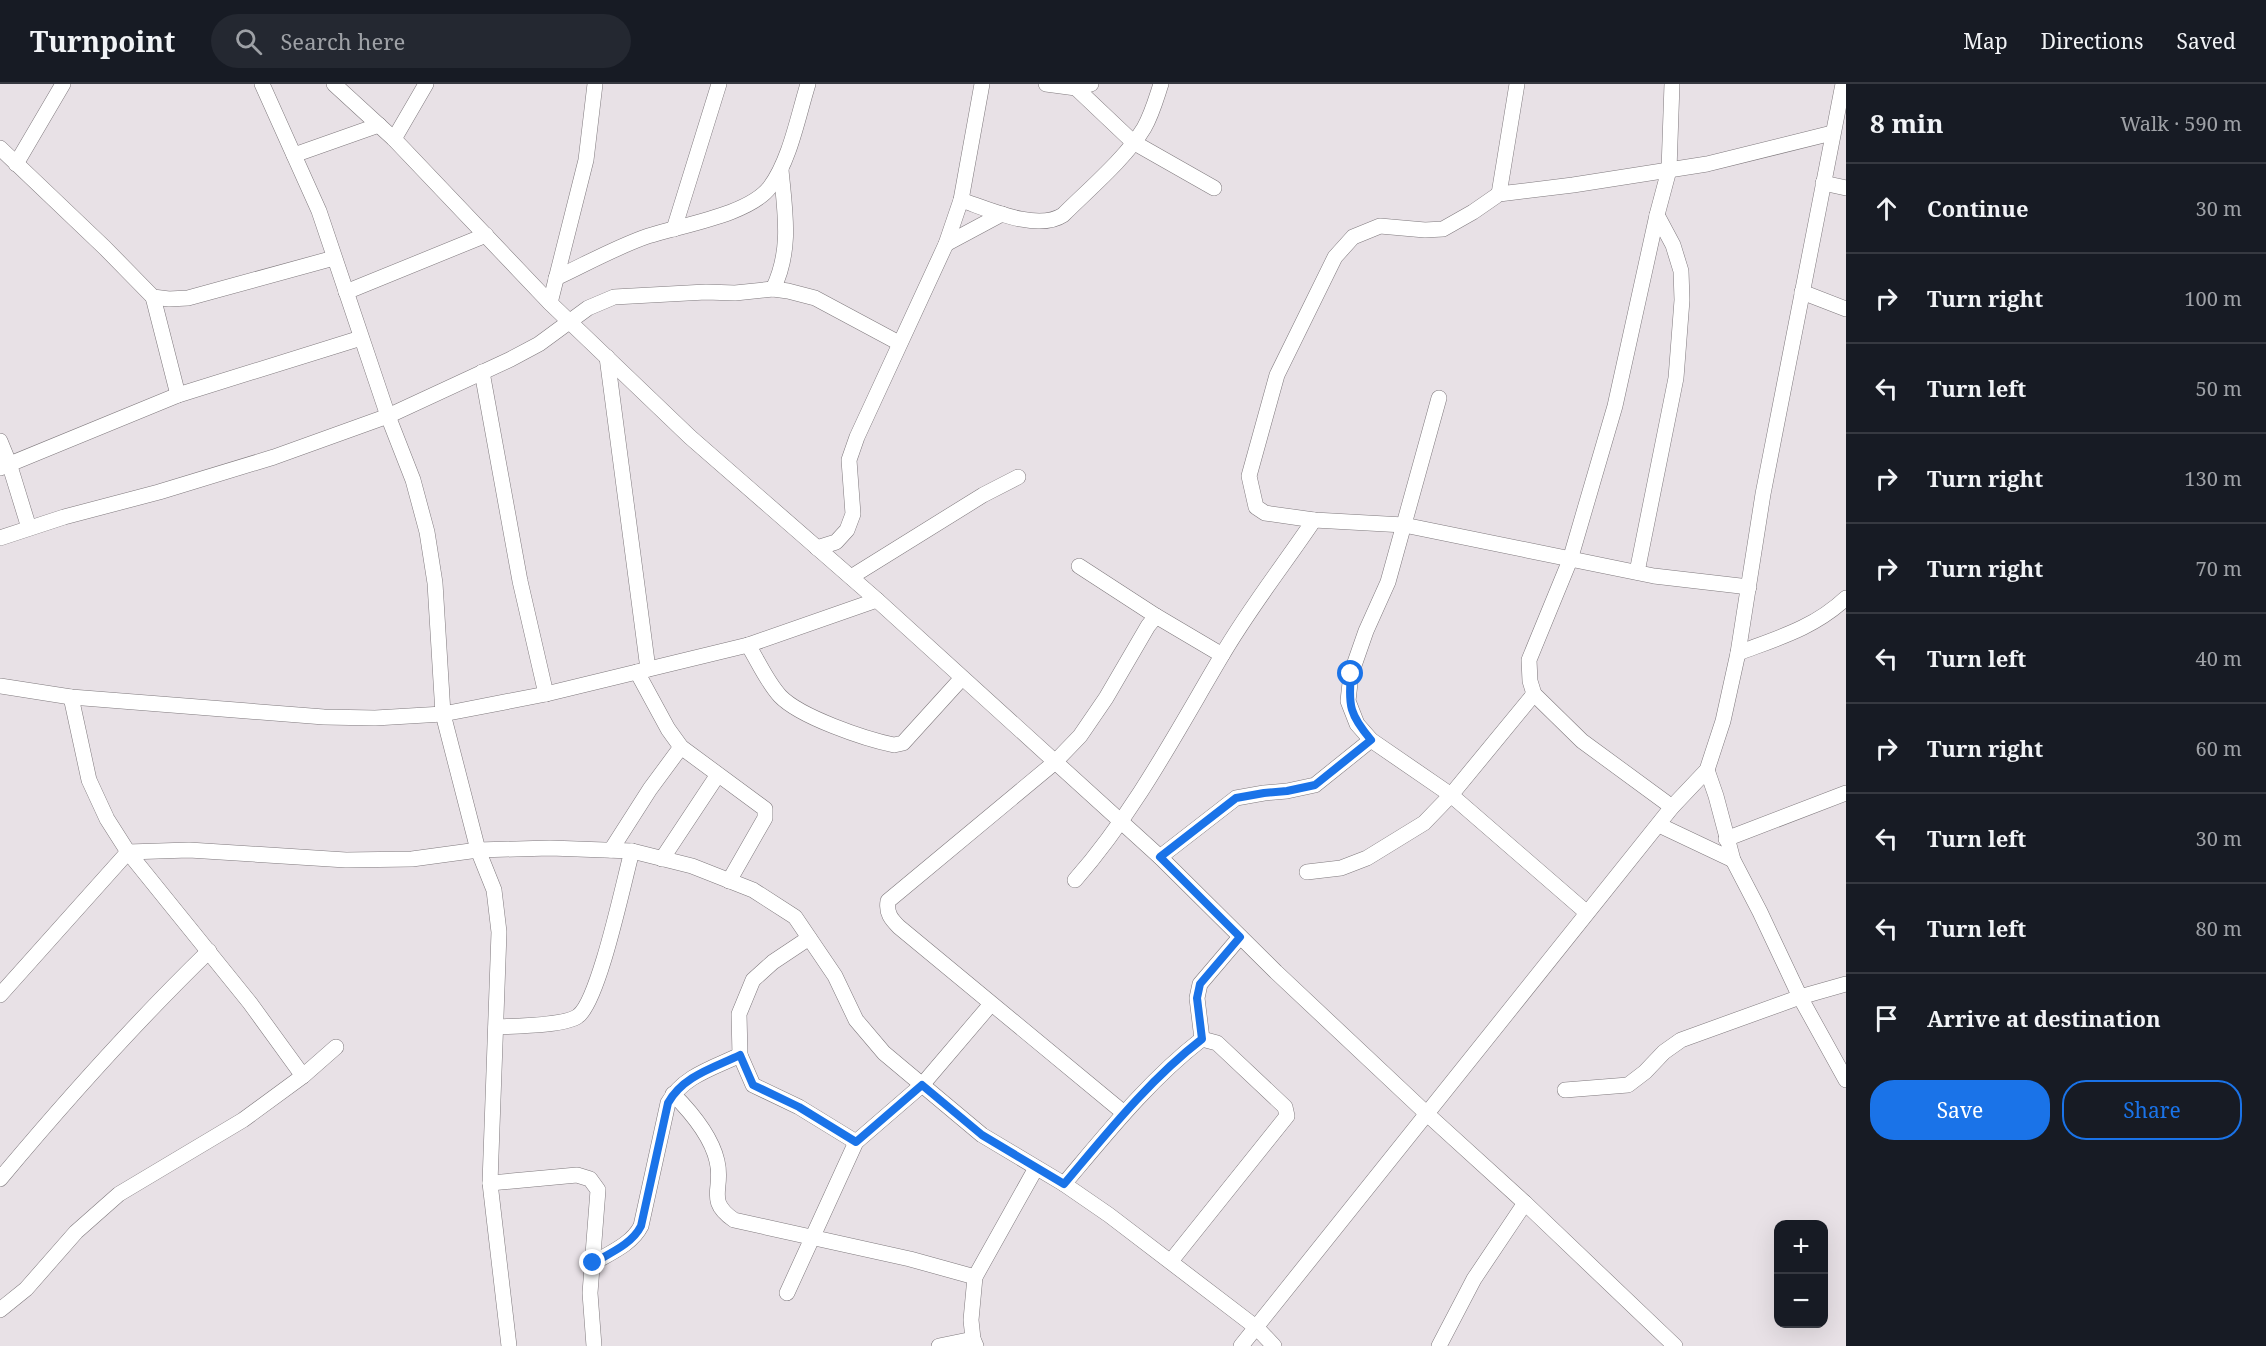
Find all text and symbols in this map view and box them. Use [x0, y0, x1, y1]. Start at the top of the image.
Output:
search box [211, 14, 631, 68]
text: Turnpoint [30, 22, 175, 60]
icon: search [232, 25, 265, 58]
text: Search here [280, 26, 405, 56]
text: Map [1963, 27, 2008, 55]
text: Directions [2041, 27, 2143, 55]
text: Saved [2176, 27, 2236, 55]
text: 8 min [1870, 105, 1944, 141]
text: Walk · 590 m [2120, 110, 2242, 137]
icon: ahead [1870, 192, 1903, 225]
text: Continue [1927, 193, 2029, 223]
text: 30 m [2196, 195, 2242, 222]
icon: right [1870, 282, 1903, 315]
text: Turn right [1927, 283, 2043, 313]
text: 100 m [2184, 285, 2242, 312]
icon: left [1870, 372, 1903, 405]
text: Turn left [1927, 373, 2026, 403]
text: 50 m [2196, 375, 2242, 402]
icon: right [1870, 462, 1903, 495]
text: Turn right [1927, 463, 2043, 493]
text: 130 m [2184, 465, 2242, 492]
icon: right [1870, 552, 1903, 585]
text: Turn right [1927, 553, 2043, 583]
text: 70 m [2196, 555, 2242, 582]
icon: left [1870, 642, 1903, 675]
text: Turn left [1927, 643, 2026, 673]
text: 40 m [2196, 645, 2242, 672]
route start [1337, 660, 1363, 686]
icon: right [1870, 732, 1903, 765]
text: Turn right [1927, 733, 2043, 763]
text: 60 m [2196, 735, 2242, 762]
icon: left [1870, 822, 1903, 855]
text: Turn left [1927, 823, 2026, 853]
text: 30 m [2196, 825, 2242, 852]
icon: left [1870, 912, 1903, 945]
text: Turn left [1927, 913, 2026, 943]
text: 80 m [2196, 915, 2242, 942]
icon: arrive [1870, 1002, 1903, 1035]
text: Arrive at destination [1927, 1003, 2161, 1033]
button: Save [1870, 1080, 2050, 1140]
button: Share [2062, 1080, 2242, 1140]
map controls [1774, 1220, 1828, 1328]
button: + [1774, 1220, 1828, 1274]
route end [579, 1249, 605, 1275]
button: − [1774, 1274, 1828, 1328]

